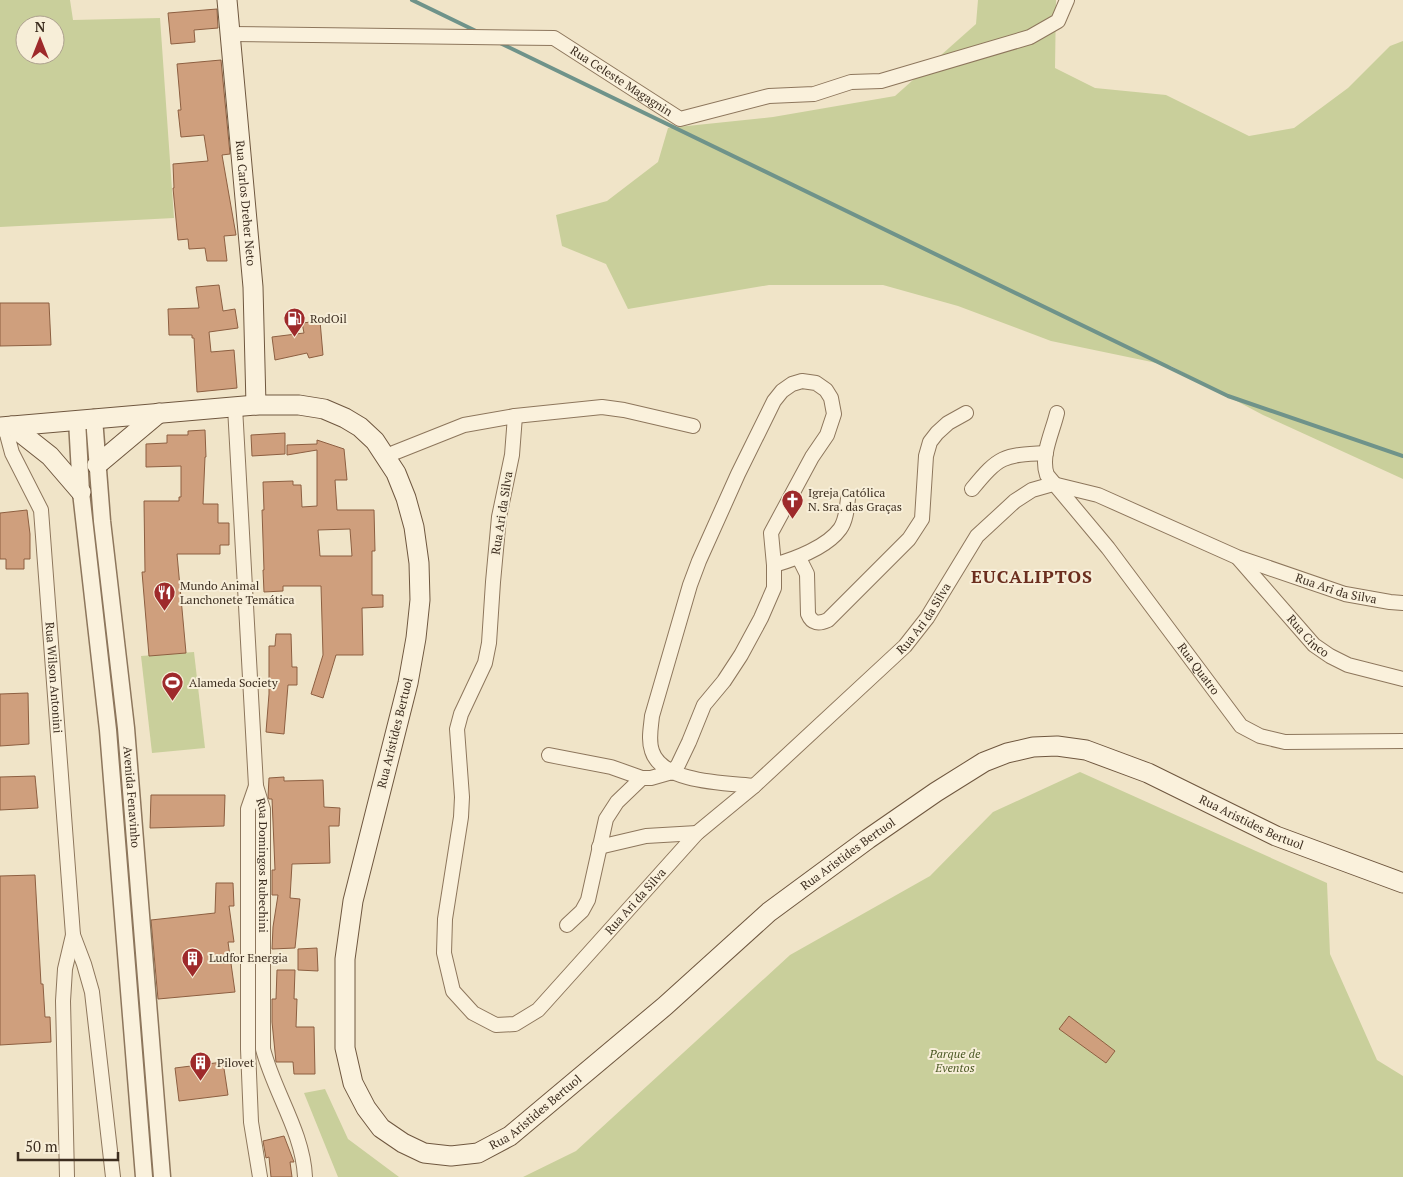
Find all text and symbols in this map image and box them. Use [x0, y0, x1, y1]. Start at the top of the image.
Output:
north arrow [15, 15, 65, 65]
text: N [35, 17, 46, 36]
street label: Rua Celeste Magagnin [568, 43, 675, 119]
street label: Rua Carlos Dreher Neto [233, 140, 259, 267]
fuel station icon: RodOil [282, 307, 306, 338]
place label: RodOil [310, 311, 347, 326]
street label: Rua Ari da Silva [488, 470, 515, 556]
place label: Igreja Católica N. Sra. das Graças [808, 485, 902, 514]
church icon: Igreja Católica N. Sra. das Graças [780, 488, 804, 519]
district label: EUCALIPTOS [971, 564, 1093, 588]
street label: Rua Ari da Silva [1294, 570, 1378, 607]
place label: Mundo Animal Lanchonete Temática [180, 578, 294, 607]
street label: Rua Ari da Silva [893, 580, 954, 657]
restaurant icon: Mundo Animal Lanchonete Temática [152, 581, 176, 612]
street label: Rua Cinco [1284, 611, 1332, 660]
street label: Rua Wilson Antonini [42, 621, 66, 734]
street label: Rua Quatro [1175, 640, 1223, 698]
sports icon: Alameda Society [161, 671, 185, 702]
place label: Alameda Society [189, 675, 279, 690]
street label: Rua Aristides Bertuol [374, 676, 416, 790]
street label: Avenida Fenavinho [120, 746, 144, 849]
street label: Rua Aristides Bertuol [1197, 791, 1306, 853]
street label: Rua Domingos Rubechini [253, 796, 272, 933]
street label: Rua Aristides Bertuol [797, 814, 898, 893]
street label: Rua Ari da Silva [601, 865, 669, 937]
building icon: Ludfor Energia [181, 946, 205, 977]
place label: Ludfor Energia [209, 950, 288, 965]
park label: Parque de Eventos [929, 1046, 981, 1075]
building icon: Pilovet [189, 1051, 213, 1082]
place label: Pilovet [217, 1055, 255, 1070]
street label: Rua Aristides Bertuol [487, 1071, 585, 1153]
scale bar [18, 1130, 118, 1162]
text: 50 m [25, 1136, 58, 1156]

